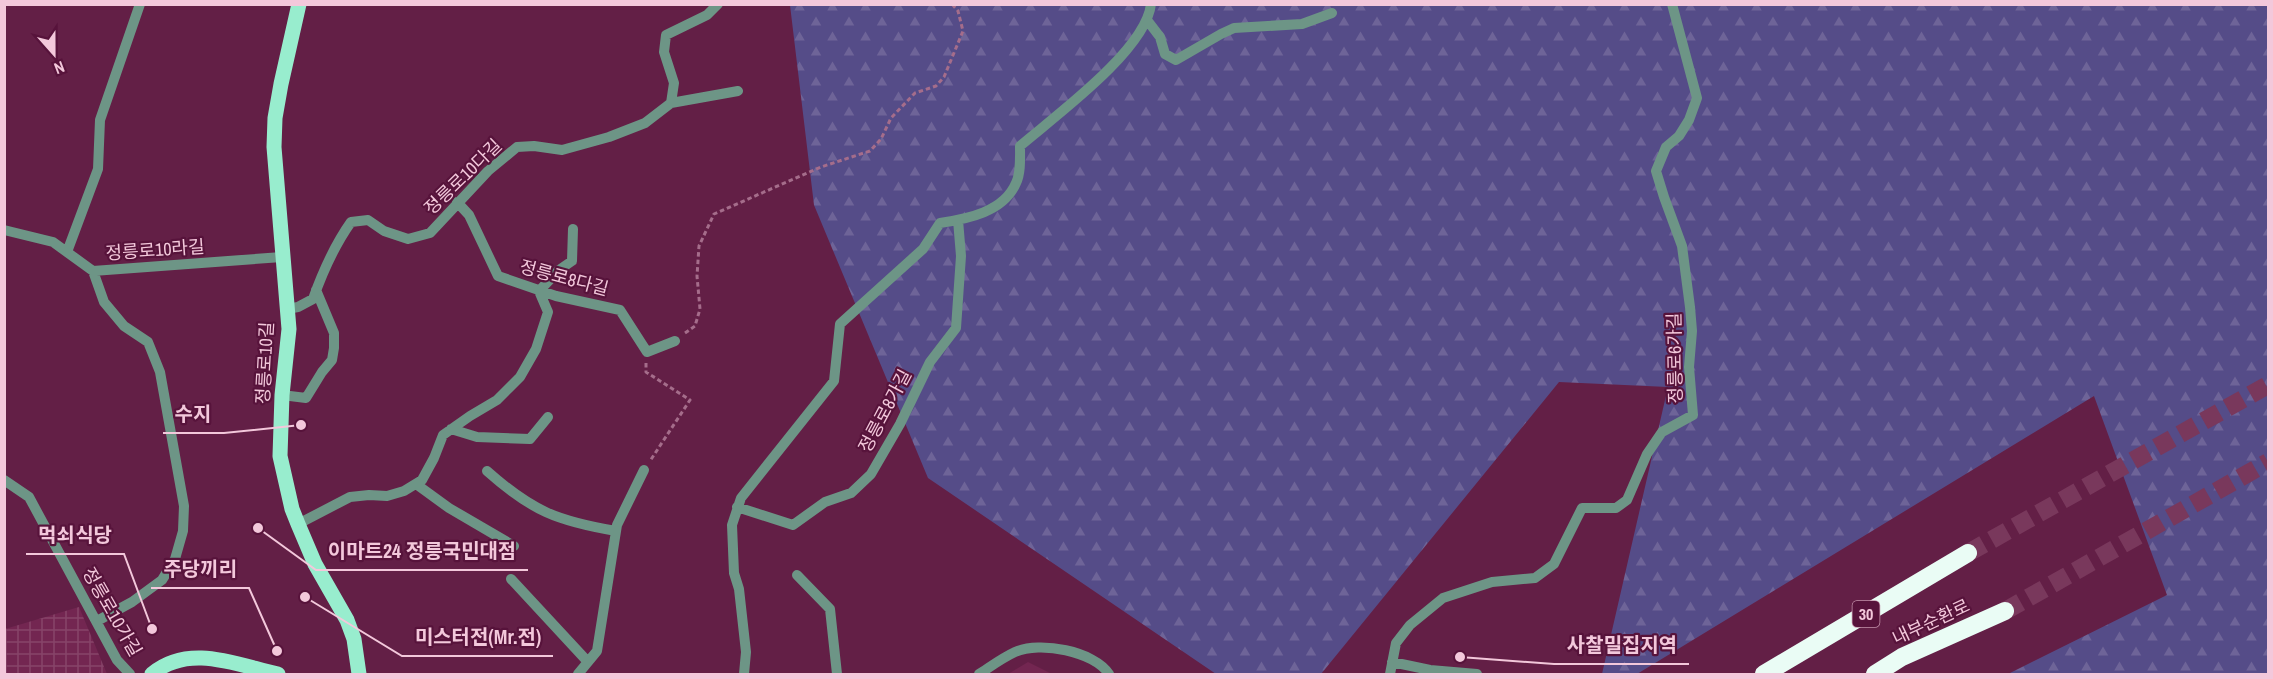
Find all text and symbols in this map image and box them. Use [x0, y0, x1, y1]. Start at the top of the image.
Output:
north arrow [24, 24, 84, 84]
text: N [51, 56, 68, 80]
street label: 정릉로10다길 [418, 133, 507, 220]
street label: 정릉로10라길 [105, 234, 205, 265]
street label: 정릉로8다길 [517, 254, 611, 301]
street label: 정릉로6가길 [1661, 312, 1688, 404]
street label: 정릉로10길 [250, 321, 279, 405]
street label: 정릉로8가길 [852, 365, 917, 457]
callout: 수지 [163, 395, 224, 433]
text: 수지 [175, 400, 211, 427]
callout: 먹쇠식당 [26, 516, 124, 554]
text: 먹쇠식당 [38, 521, 112, 548]
callout: 이마트24 정릉국민대점 [316, 532, 528, 570]
text: 이마트24 정릉국민대점 [328, 537, 516, 564]
callout: 주당끼리 [151, 550, 249, 588]
text: 주당끼리 [163, 555, 237, 582]
street label: 정릉로10가길 [77, 563, 148, 661]
street label: 내부순환로 [1888, 593, 1974, 650]
road number: 30 [1852, 601, 1880, 627]
callout: 미스터전(Mr.전) [402, 618, 553, 656]
text: 미스터전(Mr.전) [415, 623, 541, 650]
callout: 사찰밀집지역 [1554, 626, 1689, 664]
text: 사찰밀집지역 [1567, 631, 1677, 658]

